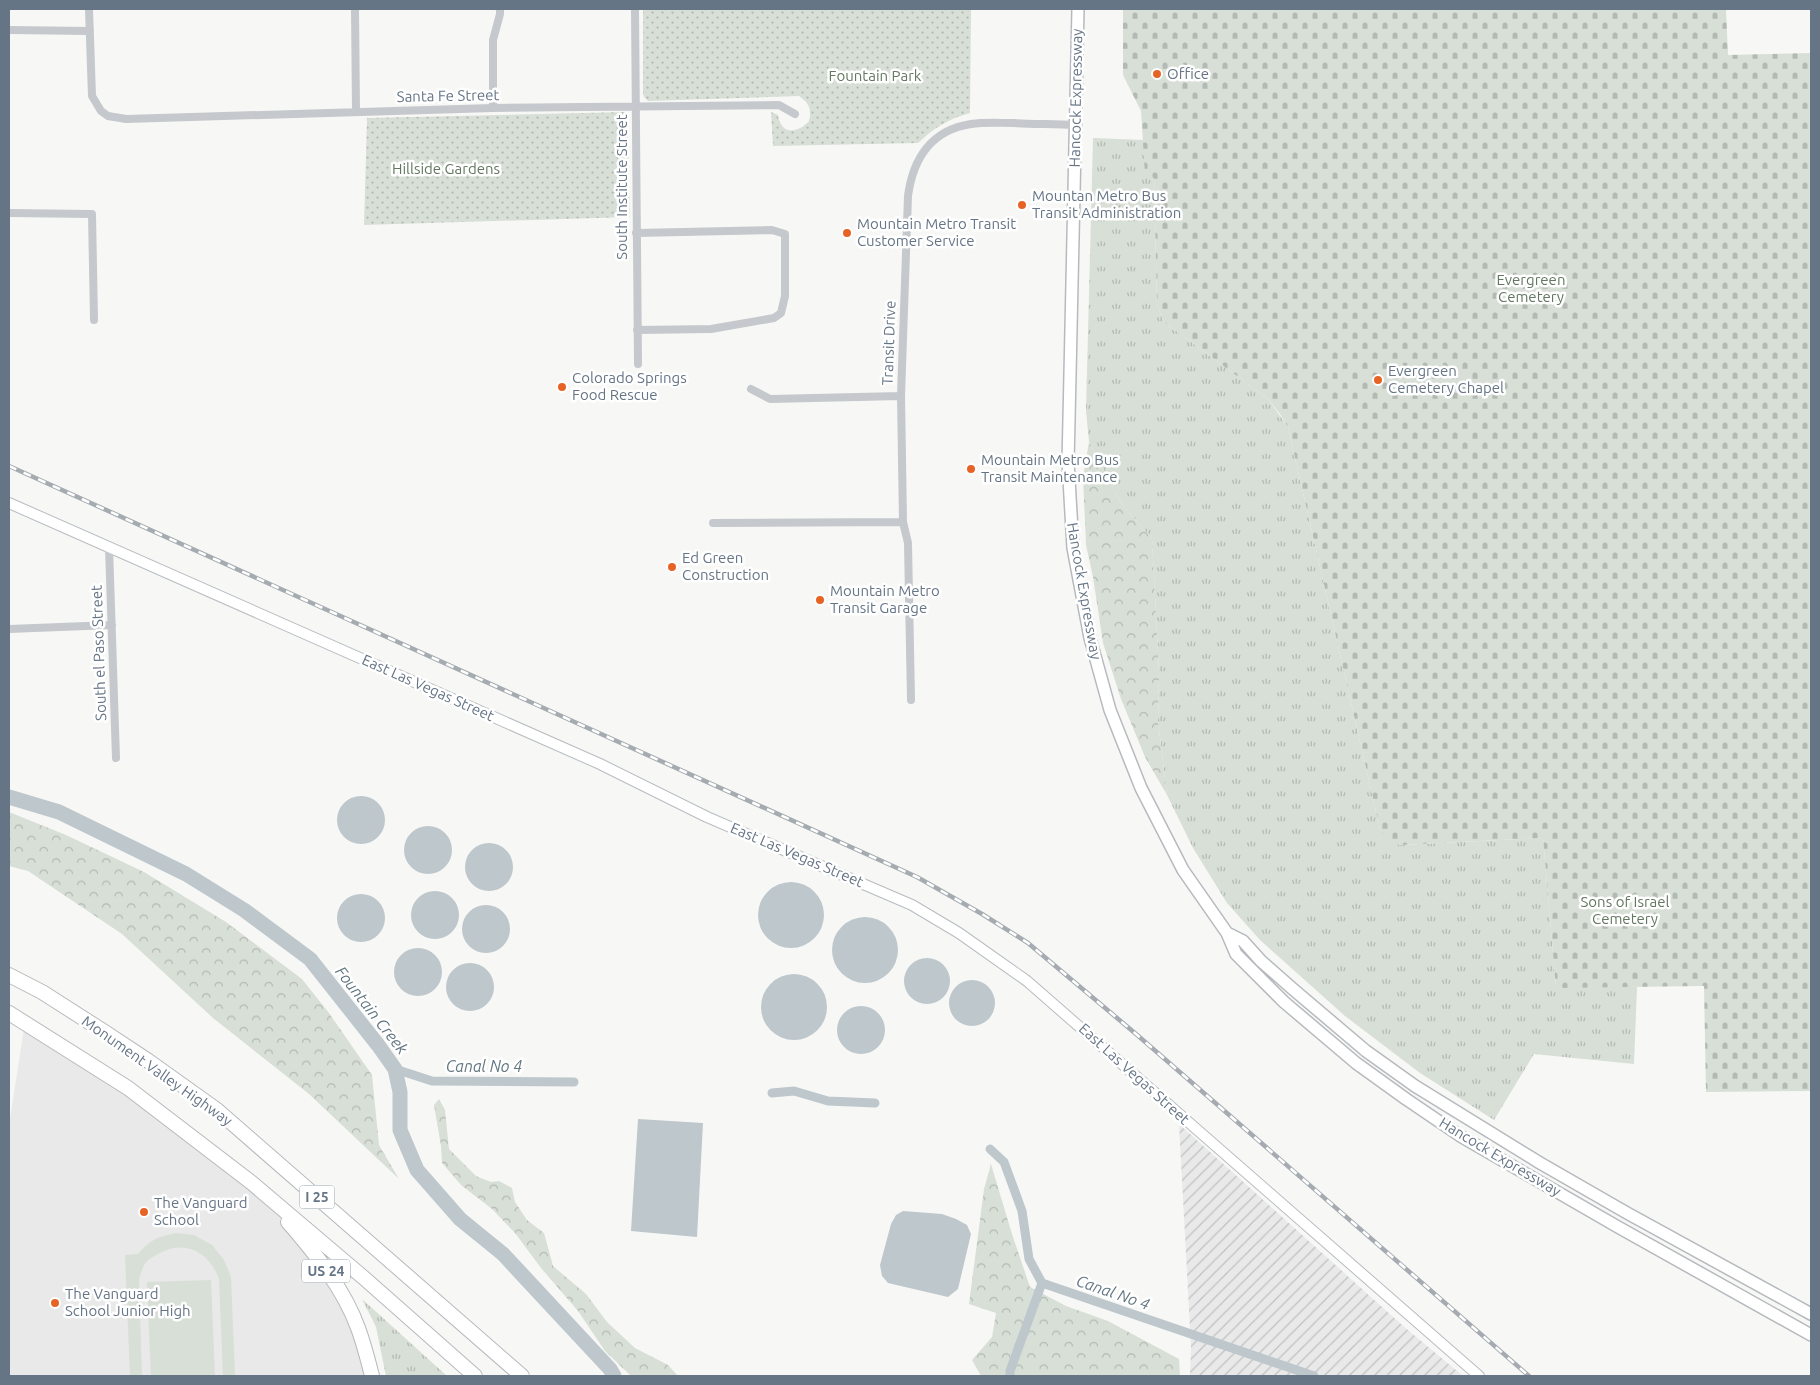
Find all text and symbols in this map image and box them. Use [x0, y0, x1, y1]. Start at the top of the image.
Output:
street label: Hancock Expressway [1066, 28, 1085, 168]
place label: Office [1167, 65, 1209, 82]
park label: Fountain Park [829, 67, 922, 84]
marker: Office [1151, 68, 1163, 80]
street label: Santa Fe Street [397, 86, 500, 105]
street label: South Institute Street [613, 114, 630, 260]
park label: Hillside Gardens [392, 160, 500, 177]
place label: Mountan Metro Bus Transit Administration [1032, 187, 1181, 221]
marker: Mountan Metro Bus Transit Administration [1016, 199, 1028, 211]
place label: Mountain Metro Transit Customer Service [857, 215, 1016, 249]
marker: Mountain Metro Transit Customer Service [841, 227, 853, 239]
park label: Evergreen Cemetery [1497, 271, 1565, 305]
street label: Transit Drive [879, 300, 898, 386]
place label: Evergreen Cemetery Chapel [1388, 362, 1504, 396]
place label: Colorado Springs Food Rescue [572, 369, 687, 403]
marker: Evergreen Cemetery Chapel [1372, 374, 1384, 386]
marker: Colorado Springs Food Rescue [556, 381, 568, 393]
place label: Mountain Metro Bus Transit Maintenance [981, 451, 1119, 485]
marker: Mountain Metro Bus Transit Maintenance [965, 463, 977, 475]
street label: Hancock Expressway [1064, 521, 1105, 661]
place label: Ed Green Construction [682, 549, 769, 583]
marker: Ed Green Construction [666, 561, 678, 573]
place label: Mountain Metro Transit Garage [830, 582, 940, 616]
street label: South el Paso Street [88, 585, 109, 721]
marker: Mountain Metro Transit Garage [814, 594, 826, 606]
street label: East Las Vegas Street [360, 651, 497, 724]
street label: East Las Vegas Street [728, 819, 866, 890]
park label: Sons of Israel Cemetery [1580, 893, 1670, 927]
water label: Fountain Creek [332, 963, 412, 1058]
street label: Monument Valley Highway [79, 1012, 236, 1129]
street label: East Las Vegas Street [1076, 1020, 1193, 1128]
water label: Canal No 4 [446, 1057, 522, 1075]
street label: Hancock Expressway [1436, 1114, 1564, 1200]
road number: I 25 [300, 1186, 334, 1208]
place label: The Vanguard School [154, 1194, 248, 1228]
marker: The Vanguard School [138, 1206, 150, 1218]
road number: US 24 [302, 1260, 350, 1282]
water label: Canal No 4 [1074, 1271, 1152, 1313]
place label: The Vanguard School Junior High [65, 1285, 191, 1319]
marker: The Vanguard School Junior High [49, 1297, 61, 1309]

